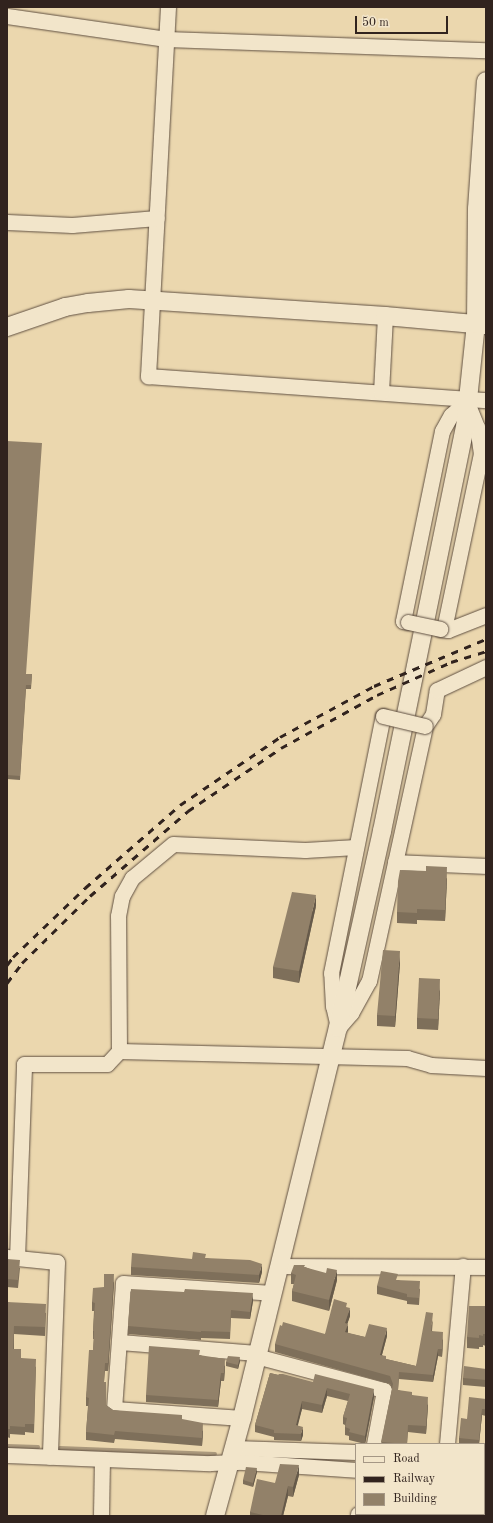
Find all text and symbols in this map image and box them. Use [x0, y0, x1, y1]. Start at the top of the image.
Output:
scale bar [357, 8, 450, 34]
text: 50 m [362, 17, 389, 29]
legend [355, 1443, 485, 1515]
text: Road [393, 1453, 420, 1465]
text: Railway [393, 1473, 435, 1485]
text: Building [393, 1493, 437, 1505]

